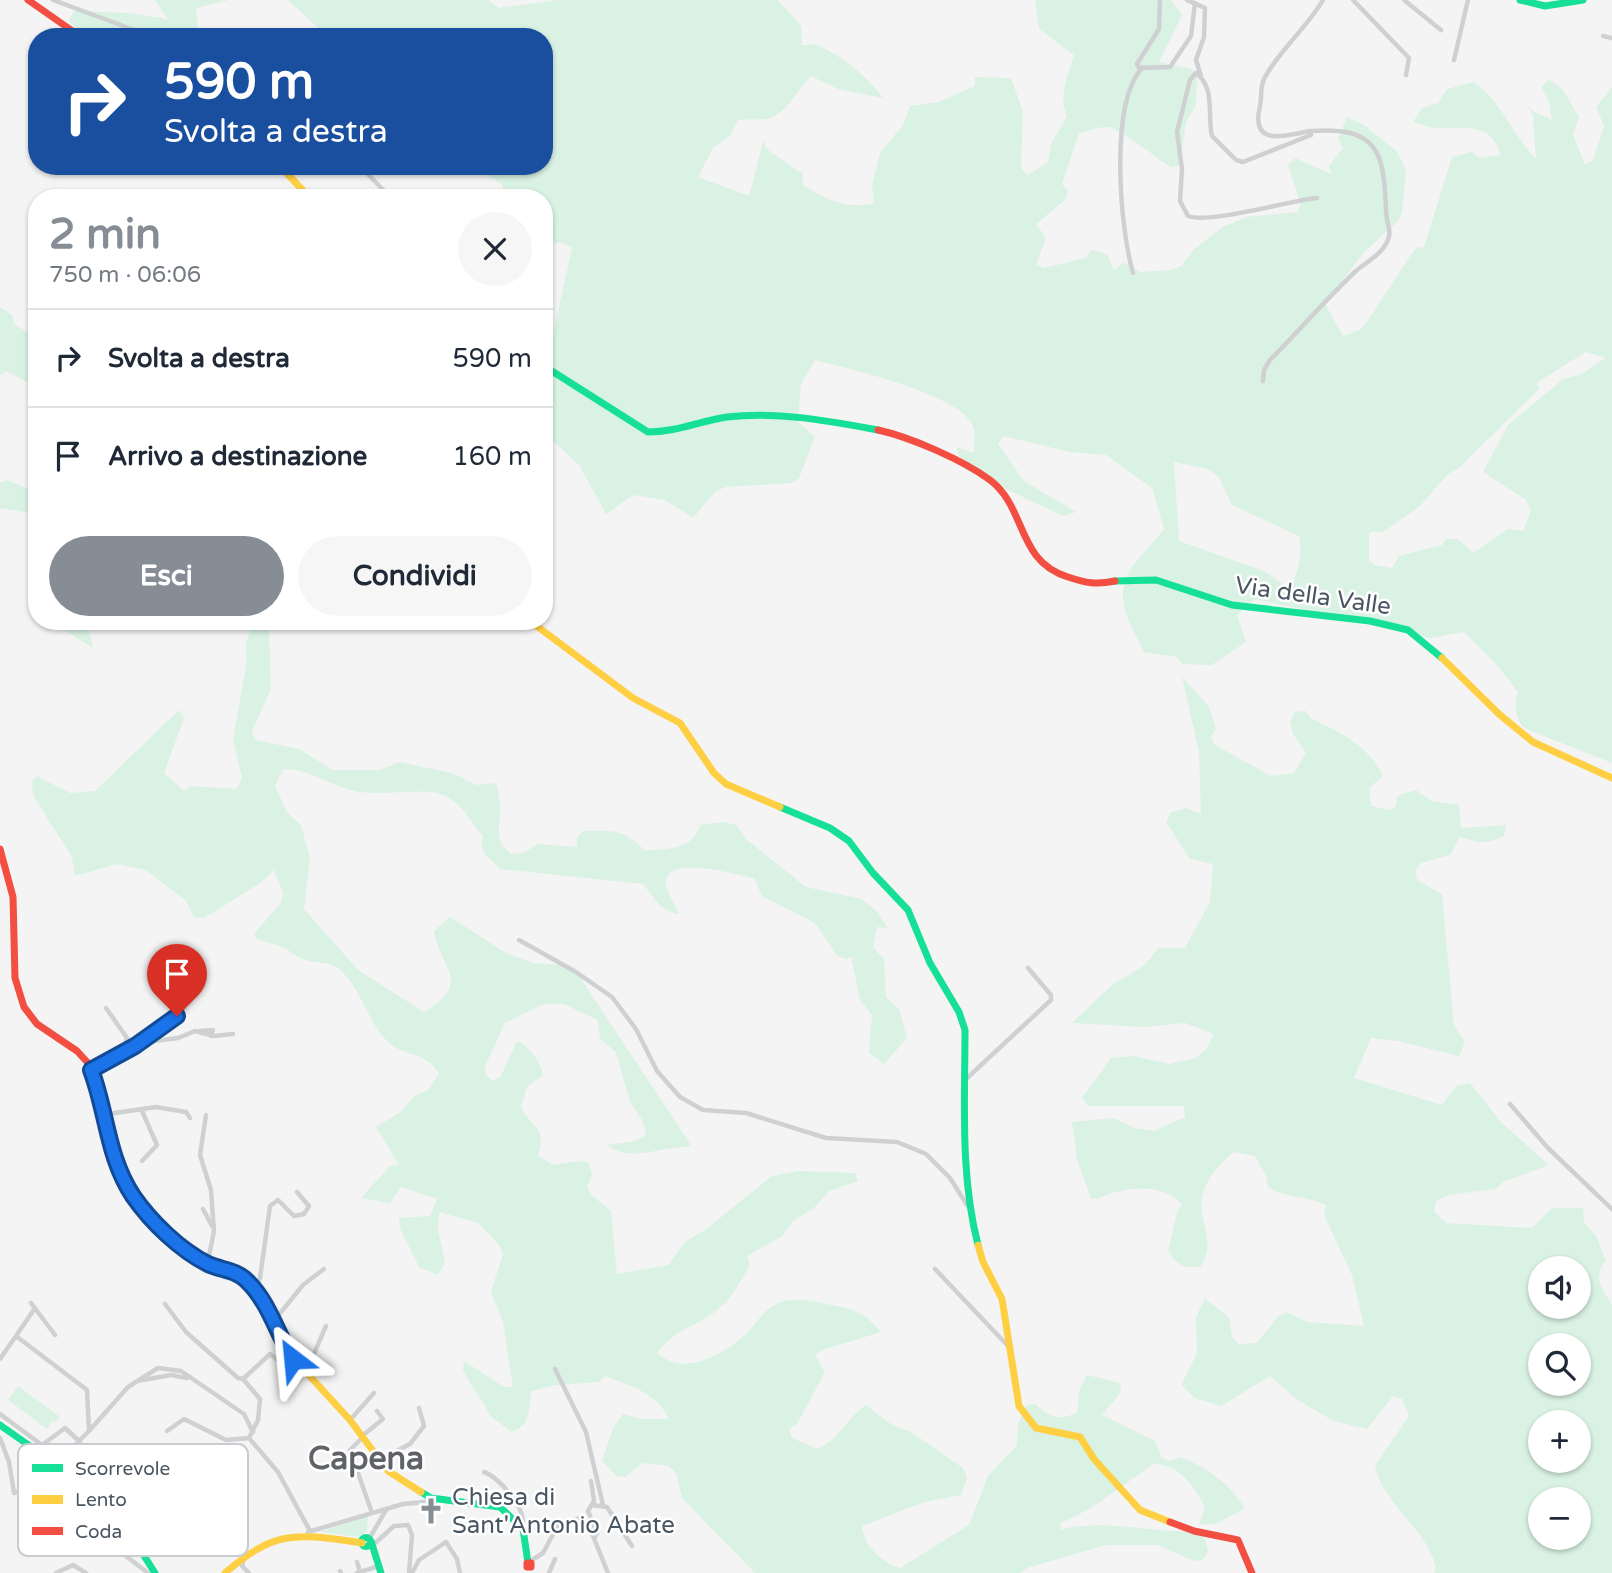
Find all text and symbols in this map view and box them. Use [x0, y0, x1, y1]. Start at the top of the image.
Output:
text: 590 m [164, 53, 314, 112]
icon: right [49, 56, 140, 147]
text: Svolta a destra [164, 113, 388, 151]
text: 2 min [49, 209, 161, 260]
button: close [458, 212, 532, 286]
text: 750 m · 06:06 [49, 261, 201, 289]
icon: right [49, 339, 87, 377]
text: Svolta a destra [108, 343, 290, 374]
text: 590 m [452, 343, 532, 374]
icon: arrive [49, 437, 87, 475]
text: Arrivo a destinazione [108, 441, 367, 472]
text: 160 m [452, 441, 532, 472]
button: Esci [49, 536, 284, 616]
button: Condividi [298, 536, 532, 616]
street label: Via della Valle [1233, 571, 1393, 621]
pin [147, 944, 207, 1016]
icon: arrive [158, 955, 196, 993]
map controls [1528, 1256, 1591, 1550]
button: sound [1528, 1256, 1591, 1319]
position arrow [256, 1322, 330, 1396]
button: search [1528, 1333, 1591, 1396]
button: + [1528, 1410, 1591, 1473]
district label: Capena [308, 1440, 424, 1478]
legend [18, 1444, 248, 1556]
text: Scorrevole [75, 1458, 170, 1480]
place label: Chiesa di Sant'Antonio Abate [452, 1483, 675, 1540]
button: − [1528, 1487, 1591, 1550]
text: Lento [75, 1489, 127, 1511]
church icon: Chiesa di Sant'Antonio Abate [416, 1496, 446, 1526]
text: Coda [75, 1521, 122, 1543]

